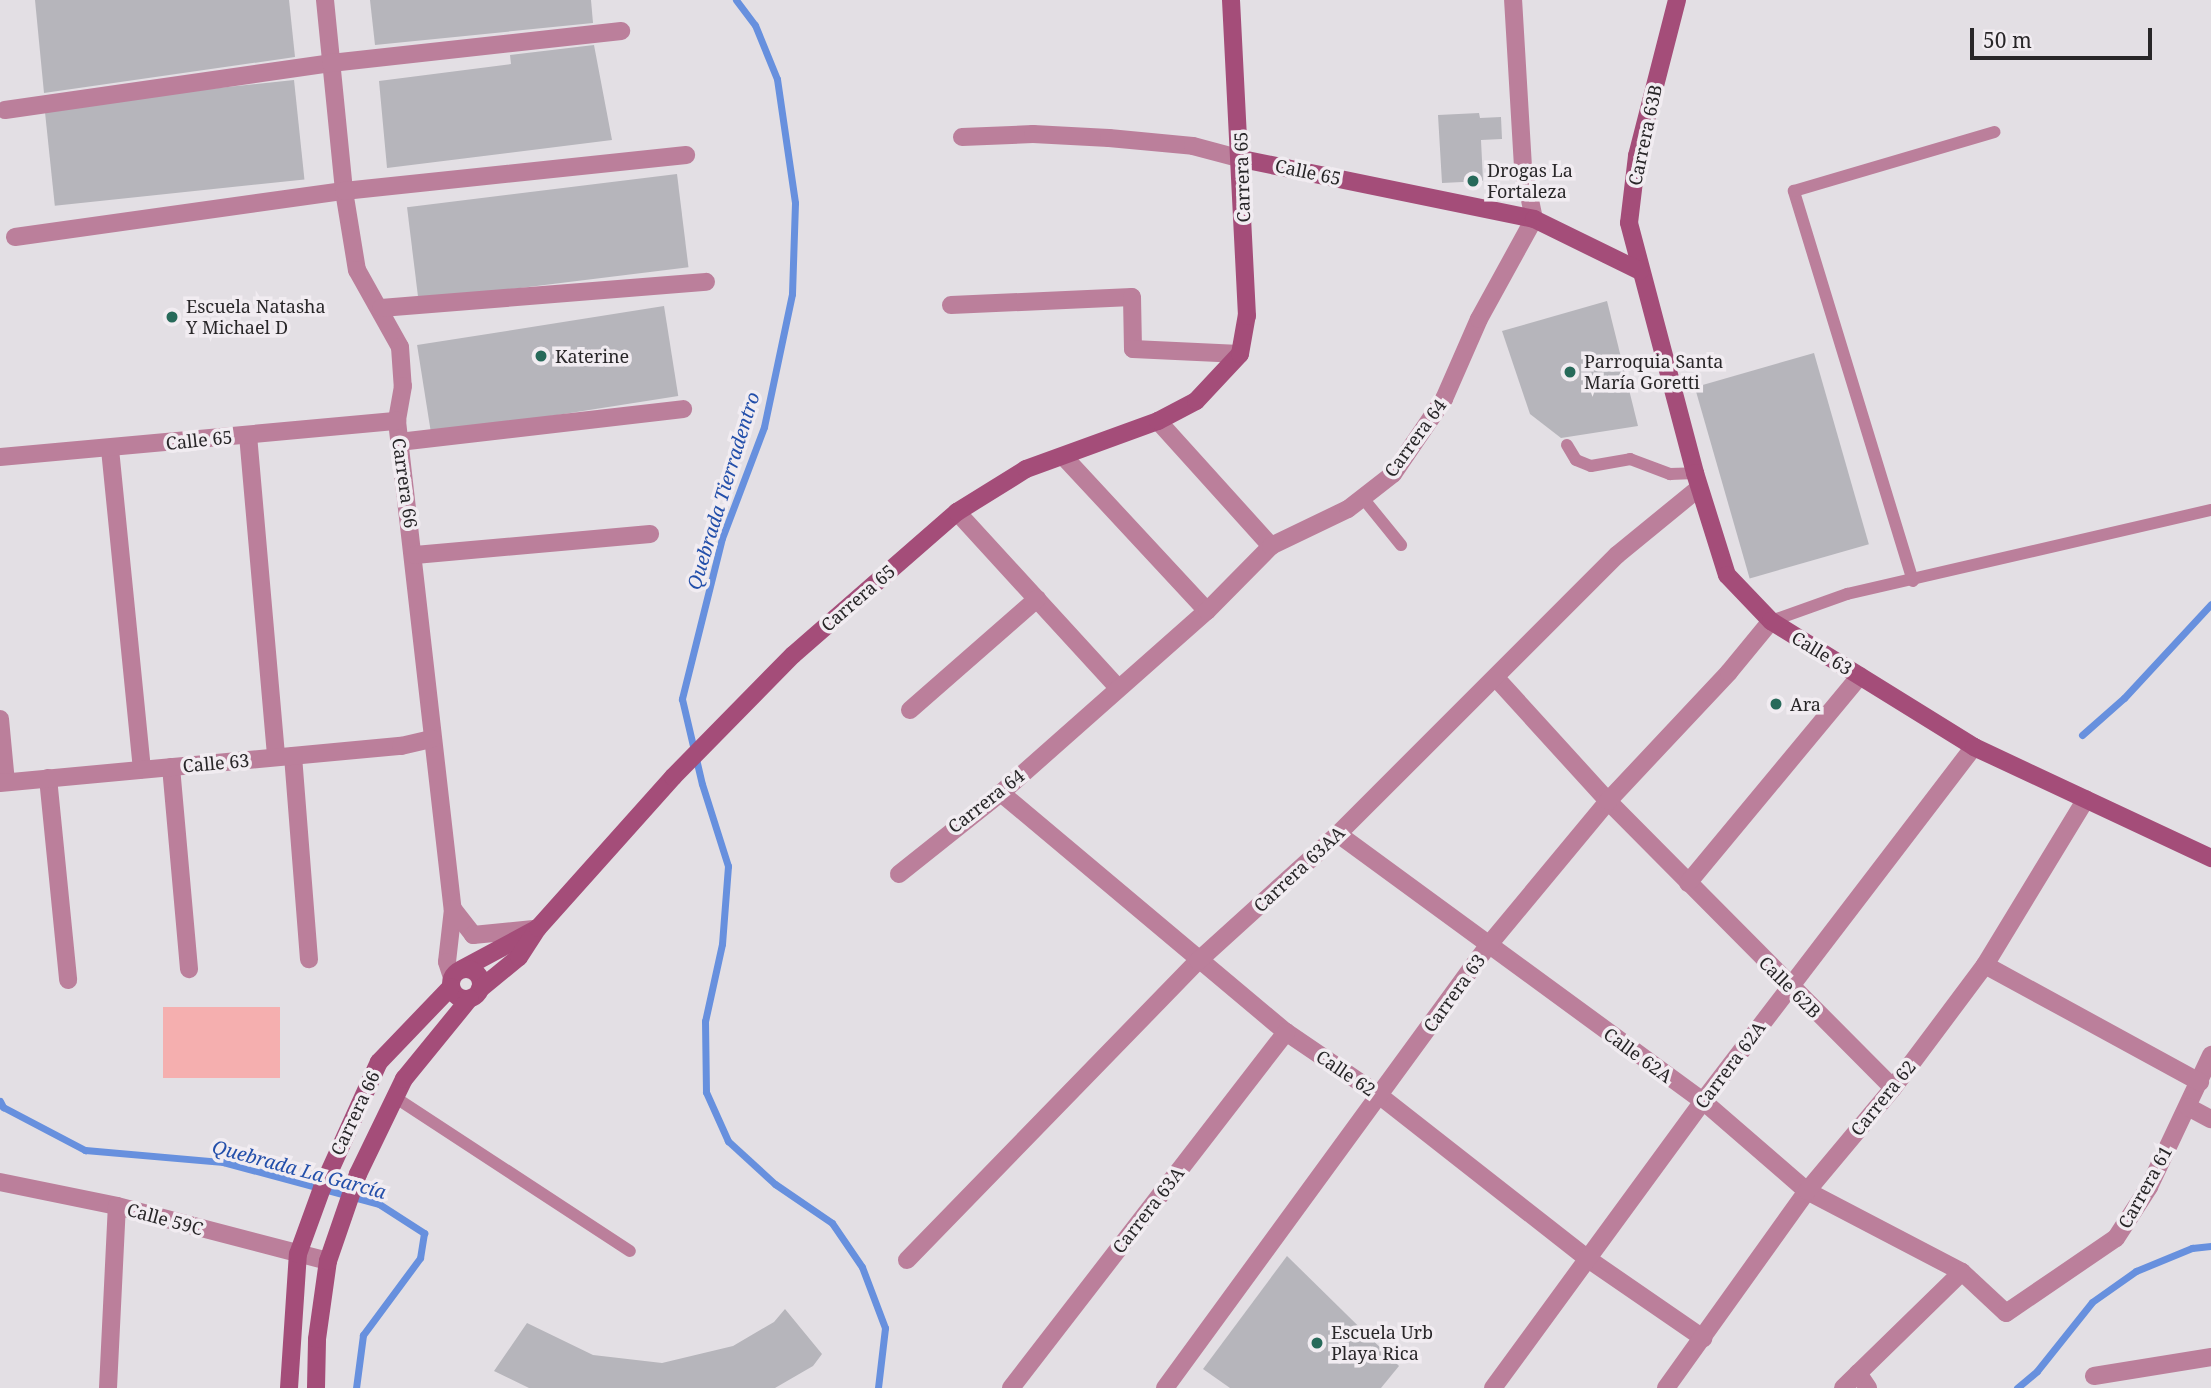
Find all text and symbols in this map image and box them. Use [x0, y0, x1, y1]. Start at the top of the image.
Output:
scale bar [1973, 14, 2155, 58]
text: 50 m [1983, 26, 2032, 54]
street label: Carrera 63B [1624, 83, 1666, 187]
street label: Carrera 65 [1230, 131, 1254, 223]
street label: Calle 65 [1273, 154, 1343, 190]
place label: Drogas La Fortaleza [1487, 160, 1573, 202]
marker: Drogas La Fortaleza [1465, 173, 1481, 189]
place label: Escuela Natasha Y Michael D [186, 296, 326, 338]
marker: Escuela Natasha Y Michael D [164, 309, 180, 325]
place label: Katerine [555, 345, 629, 367]
marker: Katerine [533, 348, 549, 364]
place label: Parroquia Santa María Goretti [1584, 351, 1723, 394]
marker: Parroquia Santa María Goretti [1562, 364, 1578, 380]
water label: Quebrada Tierradentro [683, 389, 765, 593]
street label: Carrera 64 [1380, 395, 1450, 481]
street label: Calle 65 [165, 426, 233, 454]
street label: Carrera 66 [388, 437, 422, 529]
street label: Carrera 65 [817, 560, 899, 636]
street label: Calle 63 [1788, 627, 1856, 679]
place label: Ara [1790, 693, 1821, 715]
marker: Ara [1768, 696, 1784, 712]
street label: Calle 63 [182, 749, 250, 777]
street label: Carrera 64 [944, 765, 1028, 837]
street label: Carrera 63AA [1249, 821, 1349, 917]
street label: Carrera 63 [1419, 950, 1489, 1036]
street label: Calle 62B [1755, 952, 1825, 1022]
street label: Carrera 62A [1690, 1017, 1770, 1113]
street label: Calle 62A [1600, 1023, 1676, 1087]
street label: Calle 62 [1312, 1045, 1380, 1101]
street label: Carrera 62 [1846, 1056, 1920, 1140]
street label: Carrera 66 [326, 1067, 384, 1159]
water label: Quebrada La García [210, 1136, 388, 1204]
street label: Carrera 61 [2114, 1142, 2176, 1232]
street label: Carrera 63A [1108, 1163, 1188, 1257]
street label: Calle 59C [125, 1198, 205, 1240]
place label: Escuela Urb Playa Rica [1331, 1322, 1433, 1364]
marker: Escuela Urb Playa Rica [1309, 1335, 1325, 1351]

